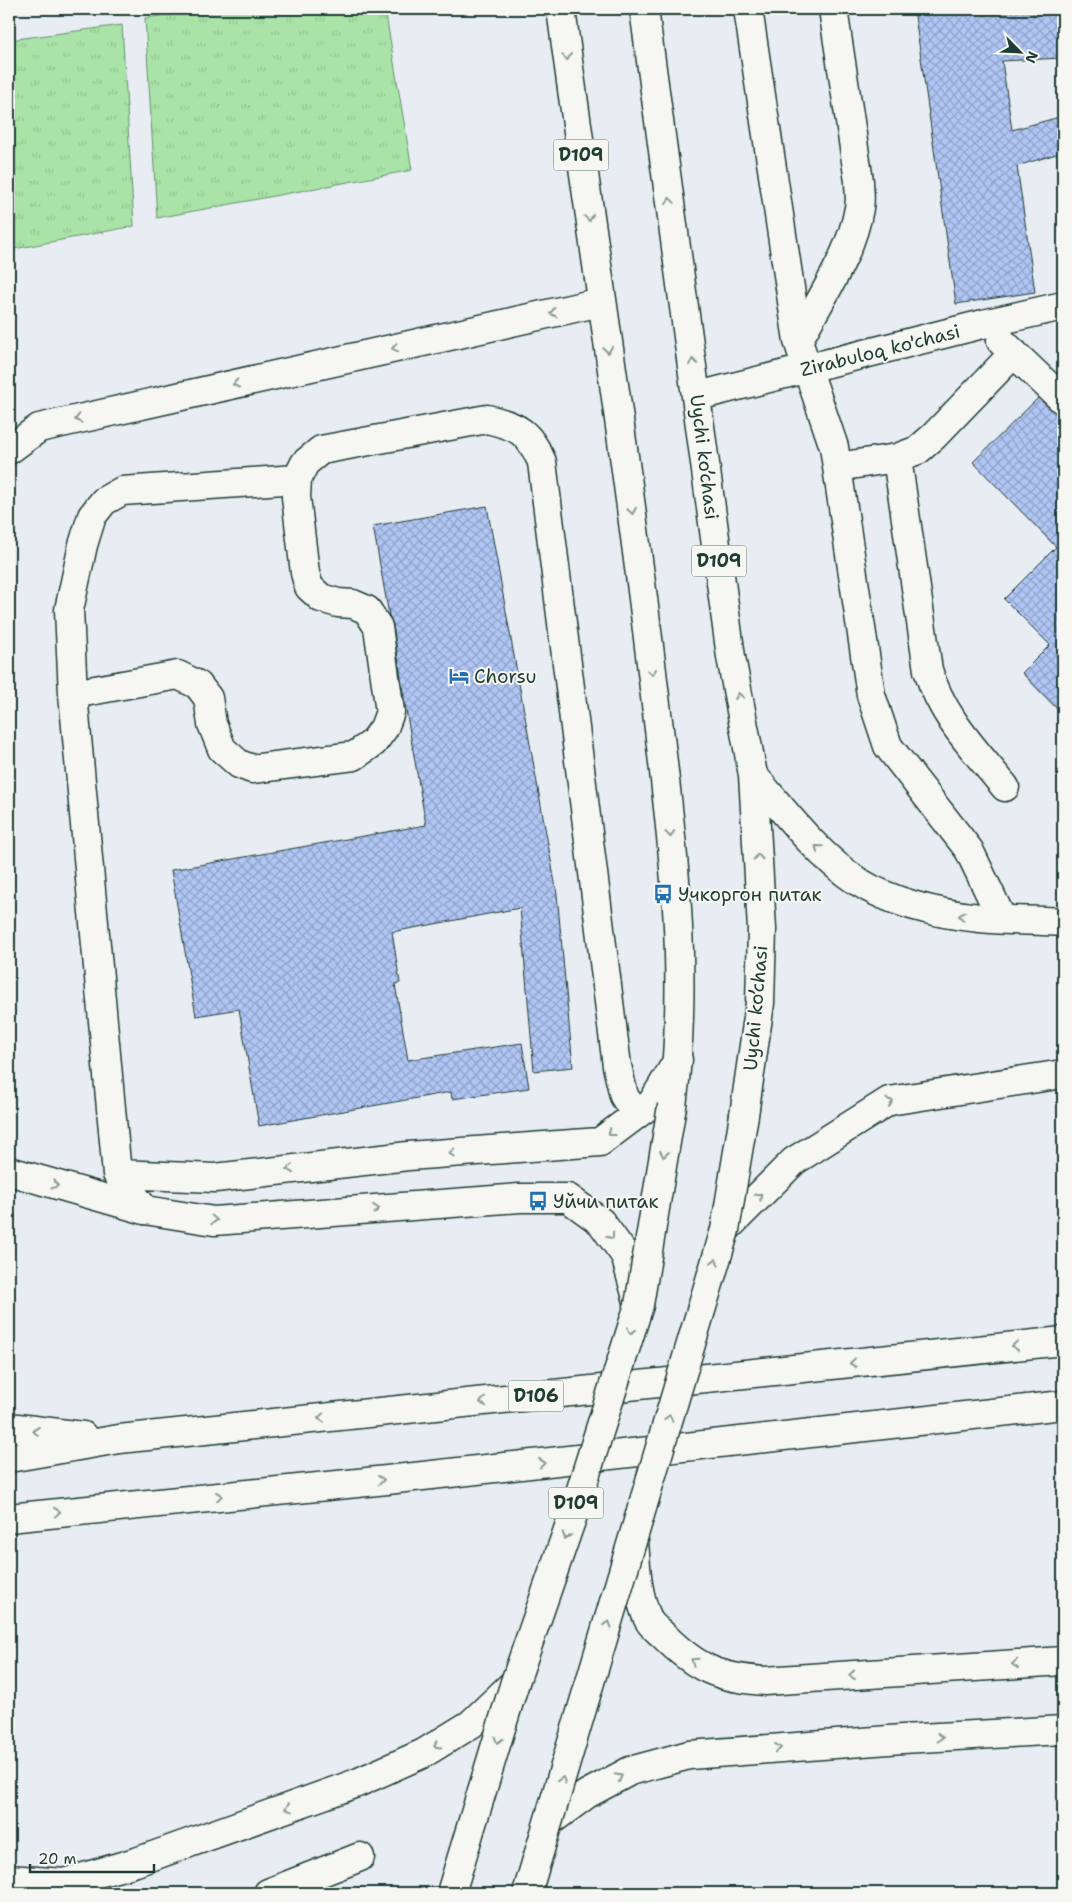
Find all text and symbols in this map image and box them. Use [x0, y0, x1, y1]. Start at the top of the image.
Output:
north arrow [994, 28, 1044, 78]
text: N [1021, 49, 1042, 66]
one-way arrow [562, 53, 572, 61]
road number: D109 [554, 140, 608, 170]
one-way arrow [665, 196, 676, 204]
one-way arrow [584, 214, 594, 222]
one-way arrow [549, 307, 558, 318]
street label: Zirabuloq ko'chasi [798, 319, 963, 382]
one-way arrow [390, 342, 399, 353]
one-way arrow [602, 347, 613, 355]
one-way arrow [688, 357, 698, 366]
one-way arrow [232, 378, 241, 389]
street label: Uychi ko’chasi [684, 393, 725, 521]
one-way arrow [73, 414, 82, 424]
one-way arrow [627, 507, 637, 515]
road number: D109 [692, 546, 746, 576]
place label: Chorsu [474, 664, 536, 689]
hotel icon: Chorsu [448, 665, 470, 687]
one-way arrow [646, 668, 657, 676]
one-way arrow [734, 692, 744, 700]
one-way arrow [664, 830, 675, 838]
one-way arrow [815, 844, 824, 853]
one-way arrow [752, 853, 763, 861]
place label: Учкоргон питак [678, 882, 822, 907]
bus stop icon: Учкоргон питак [652, 883, 674, 905]
one-way arrow [958, 911, 967, 921]
street label: Uychi ko’chasi [738, 944, 773, 1072]
one-way arrow [885, 1098, 894, 1108]
one-way arrow [608, 1128, 617, 1136]
one-way arrow [448, 1147, 456, 1158]
one-way arrow [659, 1150, 669, 1159]
one-way arrow [286, 1163, 294, 1174]
one-way arrow [51, 1180, 59, 1190]
place label: Уйчи питак [553, 1189, 659, 1214]
bus stop icon: Уйчи питак [527, 1190, 549, 1212]
one-way arrow [753, 1192, 762, 1201]
one-way arrow [372, 1204, 380, 1215]
one-way arrow [210, 1215, 218, 1225]
one-way arrow [605, 1230, 614, 1239]
one-way arrow [710, 1258, 720, 1267]
one-way arrow [626, 1326, 636, 1334]
one-way arrow [1011, 1341, 1019, 1352]
one-way arrow [849, 1357, 857, 1368]
road number: D106 [508, 1380, 564, 1412]
one-way arrow [478, 1396, 486, 1407]
one-way arrow [317, 1413, 325, 1424]
one-way arrow [664, 1414, 674, 1423]
one-way arrow [32, 1426, 40, 1437]
one-way arrow [538, 1458, 546, 1469]
one-way arrow [377, 1475, 385, 1486]
road number: D109 [548, 1488, 604, 1519]
one-way arrow [215, 1491, 223, 1502]
one-way arrow [53, 1507, 61, 1518]
one-way arrow [561, 1531, 571, 1539]
one-way arrow [603, 1620, 613, 1629]
one-way arrow [691, 1658, 700, 1667]
one-way arrow [1010, 1659, 1018, 1670]
one-way arrow [848, 1669, 856, 1680]
one-way arrow [936, 1731, 944, 1742]
one-way arrow [493, 1735, 503, 1743]
one-way arrow [434, 1739, 443, 1748]
one-way arrow [774, 1743, 782, 1754]
one-way arrow [614, 1773, 623, 1783]
one-way arrow [556, 1776, 566, 1784]
one-way arrow [284, 1802, 292, 1812]
scale bar [30, 1842, 154, 1874]
text: 20 m [38, 1849, 77, 1869]

